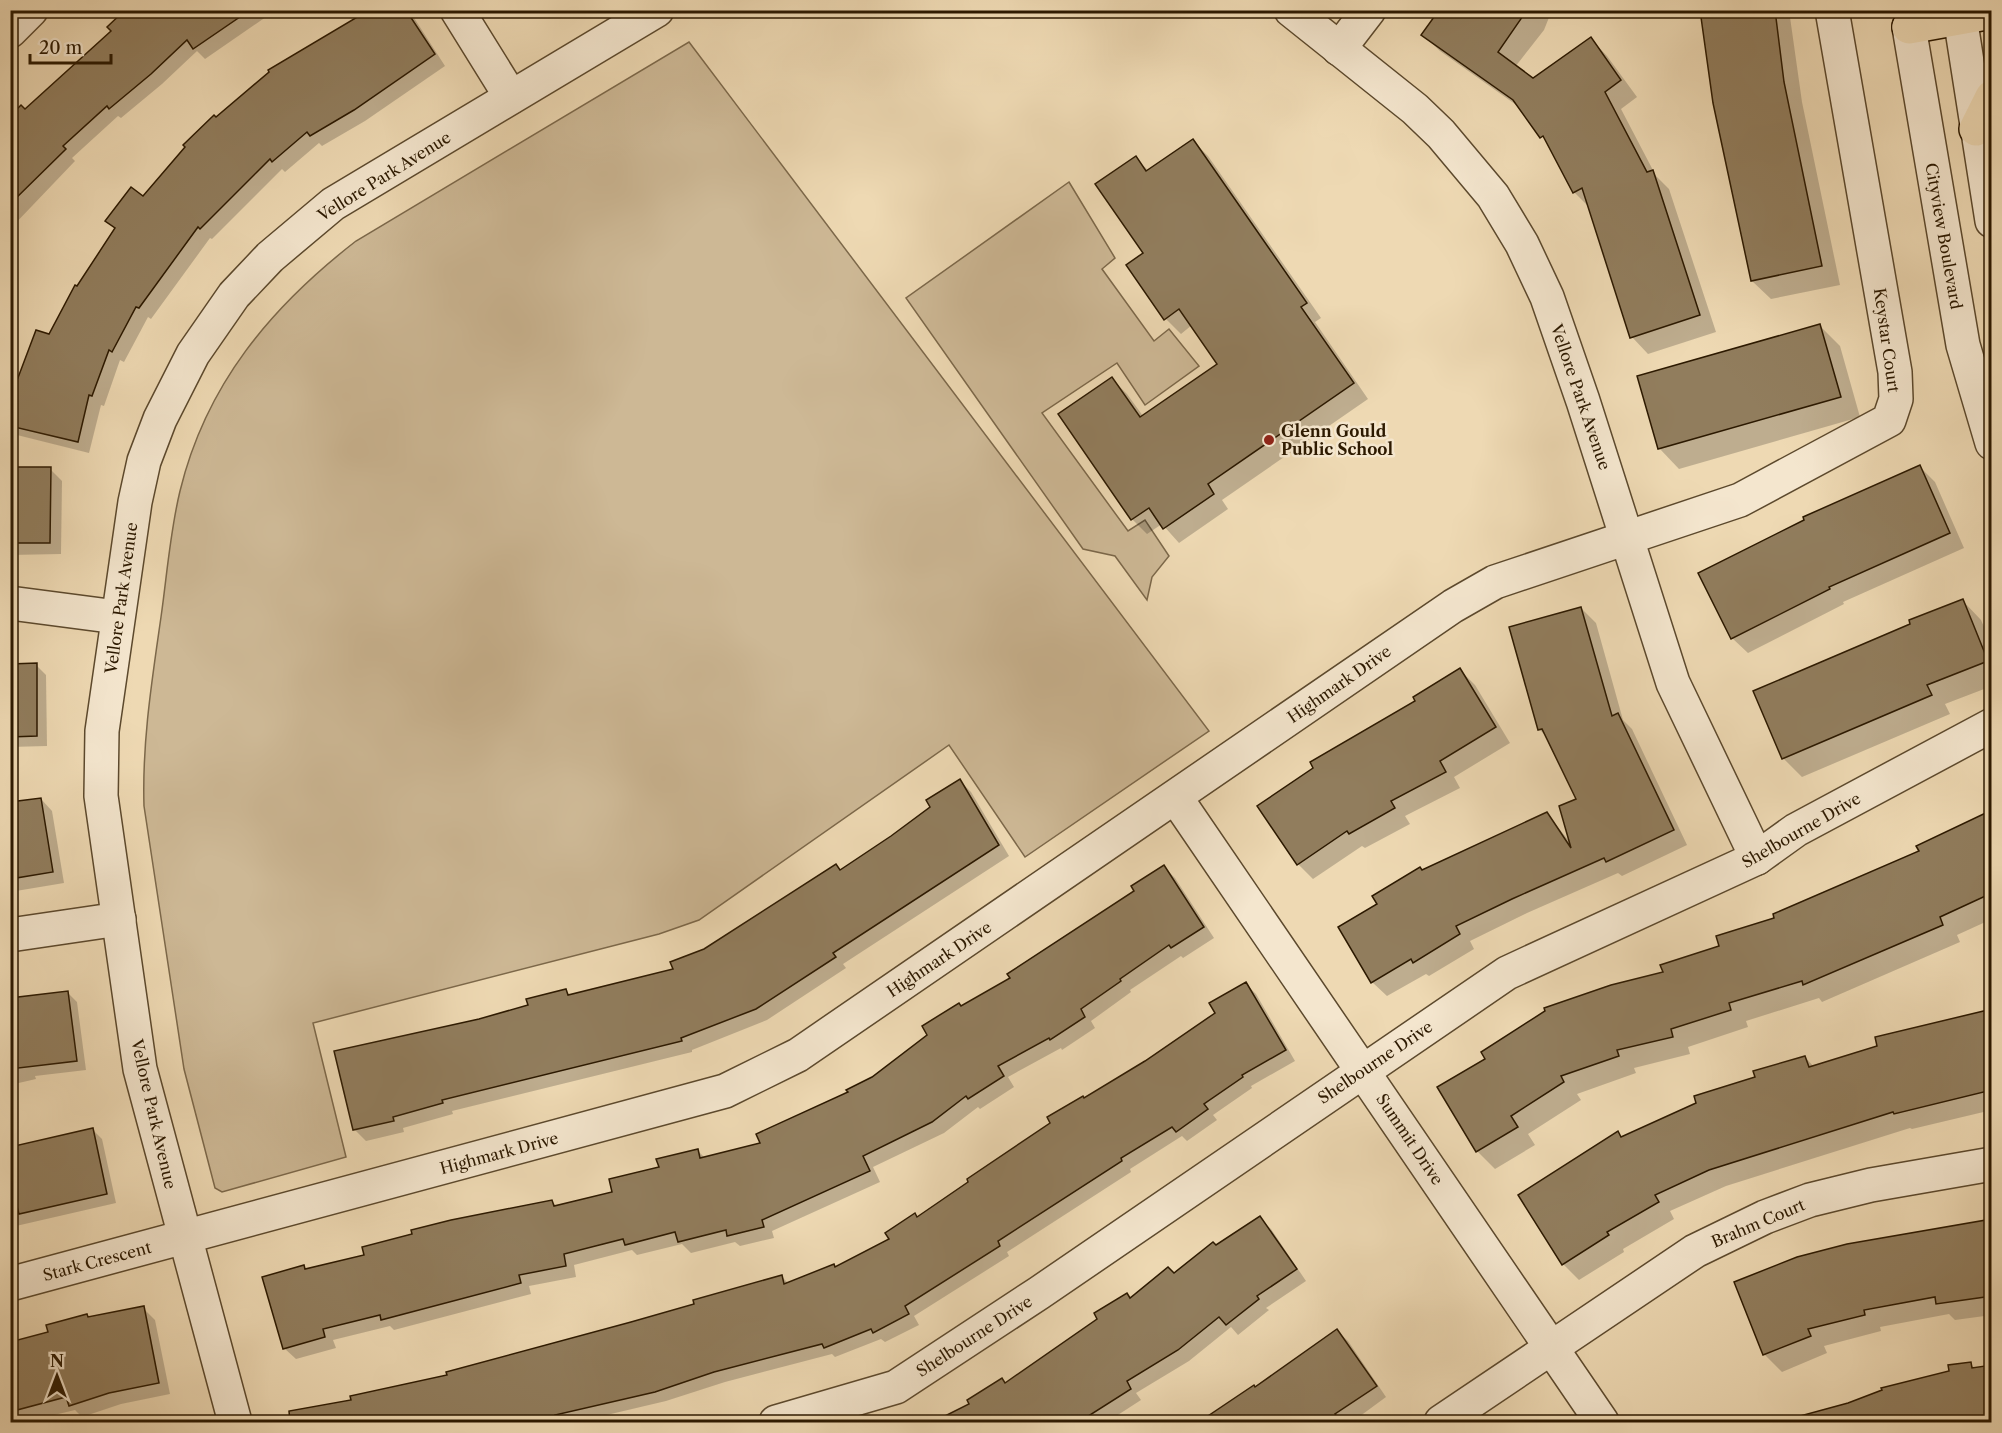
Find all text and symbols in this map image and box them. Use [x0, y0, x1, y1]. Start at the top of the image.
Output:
scale bar [30, 27, 111, 65]
text: 20 m [39, 37, 83, 59]
street label: Vellore Park Avenue [313, 127, 454, 226]
street label: Cityview Boulevard [1921, 161, 1967, 311]
street label: Keystar Court [1870, 286, 1904, 394]
street label: Vellore Park Avenue [1546, 320, 1615, 473]
place label: Glenn Gould Public School [1281, 421, 1394, 459]
marker: Glenn Gould Public School [1262, 433, 1276, 447]
street label: Vellore Park Avenue [100, 521, 142, 676]
street label: Highmark Drive [1283, 641, 1395, 727]
street label: Shelbourne Drive [1738, 788, 1864, 872]
street label: Highmark Drive [883, 917, 995, 1001]
street label: Shelbourne Drive [1314, 1016, 1436, 1108]
street label: Vellore Park Avenue [127, 1036, 181, 1191]
street label: Summit Drive [1372, 1090, 1448, 1188]
street label: Highmark Drive [438, 1128, 560, 1178]
street label: Brahm Court [1708, 1194, 1808, 1252]
street label: Stark Crescent [41, 1237, 154, 1285]
street label: Shelbourne Drive [912, 1291, 1036, 1381]
north arrow [27, 1346, 87, 1406]
text: N [50, 1351, 64, 1371]

